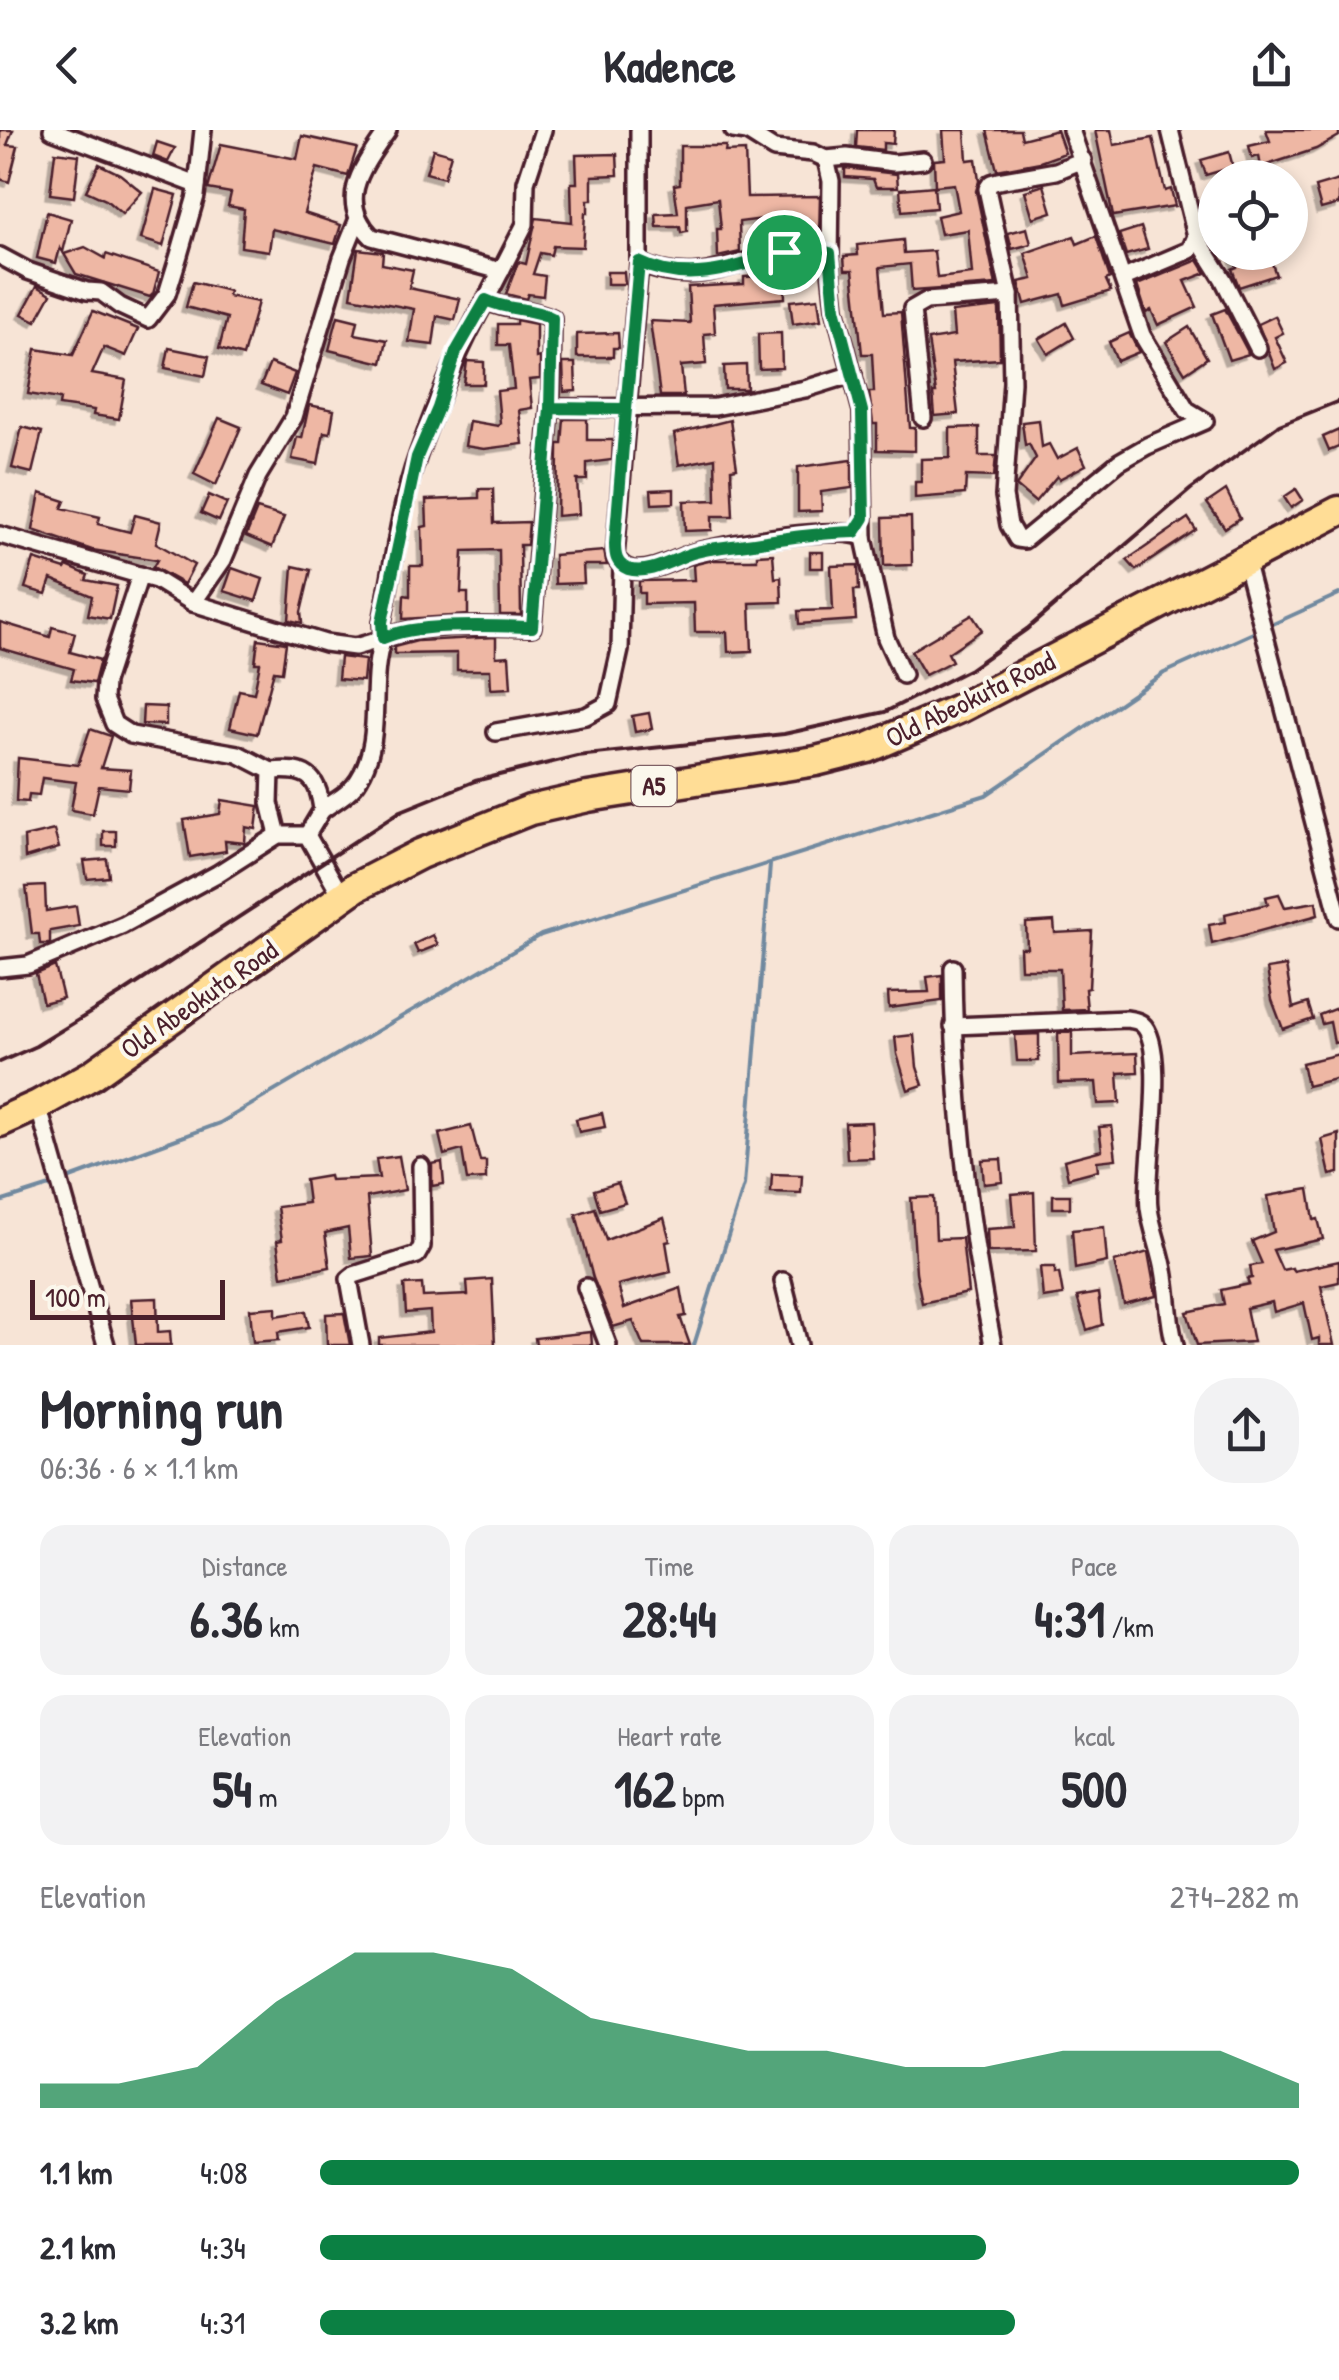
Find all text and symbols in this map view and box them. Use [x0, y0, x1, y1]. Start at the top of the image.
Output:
text: Kadence [603, 35, 736, 96]
icon: back [40, 38, 95, 93]
icon: share [1244, 38, 1299, 93]
map controls [1198, 160, 1308, 270]
button: locate [1198, 160, 1308, 270]
pin [742, 210, 827, 295]
icon: arrive [757, 225, 812, 280]
street label: Old Abeokuta Road [879, 642, 1061, 756]
road number: A5 [632, 766, 676, 806]
street label: Old Abeokuta Road [113, 931, 285, 1067]
scale bar [30, 1275, 225, 1320]
text: 100 m [45, 1278, 106, 1316]
text: Morning run [40, 1371, 283, 1445]
button: share [1194, 1378, 1299, 1483]
text: 06:36 · 6 × 1.1 km [40, 1446, 238, 1489]
text: Distance [202, 1547, 288, 1585]
text: Time [645, 1547, 694, 1585]
text: Pace [1071, 1547, 1117, 1585]
text: 6.36 [190, 1585, 263, 1653]
text: 28:44 [622, 1585, 717, 1653]
text: 4:31 [1034, 1585, 1105, 1653]
text: km [263, 1608, 300, 1646]
text: /km [1105, 1608, 1154, 1646]
text: Elevation [198, 1717, 291, 1755]
text: Heart rate [617, 1717, 722, 1755]
text: kcal [1074, 1717, 1115, 1755]
text: 54 [212, 1755, 252, 1823]
text: 162 [614, 1755, 676, 1823]
text: 500 [1061, 1755, 1127, 1823]
text: m [252, 1778, 278, 1816]
text: bpm [676, 1778, 725, 1816]
text: Elevation [40, 1875, 146, 1918]
text: 274–282 m [1170, 1875, 1299, 1918]
text: 1.1 km [40, 2151, 112, 2194]
text: 4:08 [200, 2151, 248, 2194]
text: 2.1 km [40, 2226, 116, 2269]
text: 4:34 [200, 2226, 246, 2269]
text: 3.2 km [40, 2301, 119, 2344]
text: 4:31 [200, 2301, 245, 2344]

